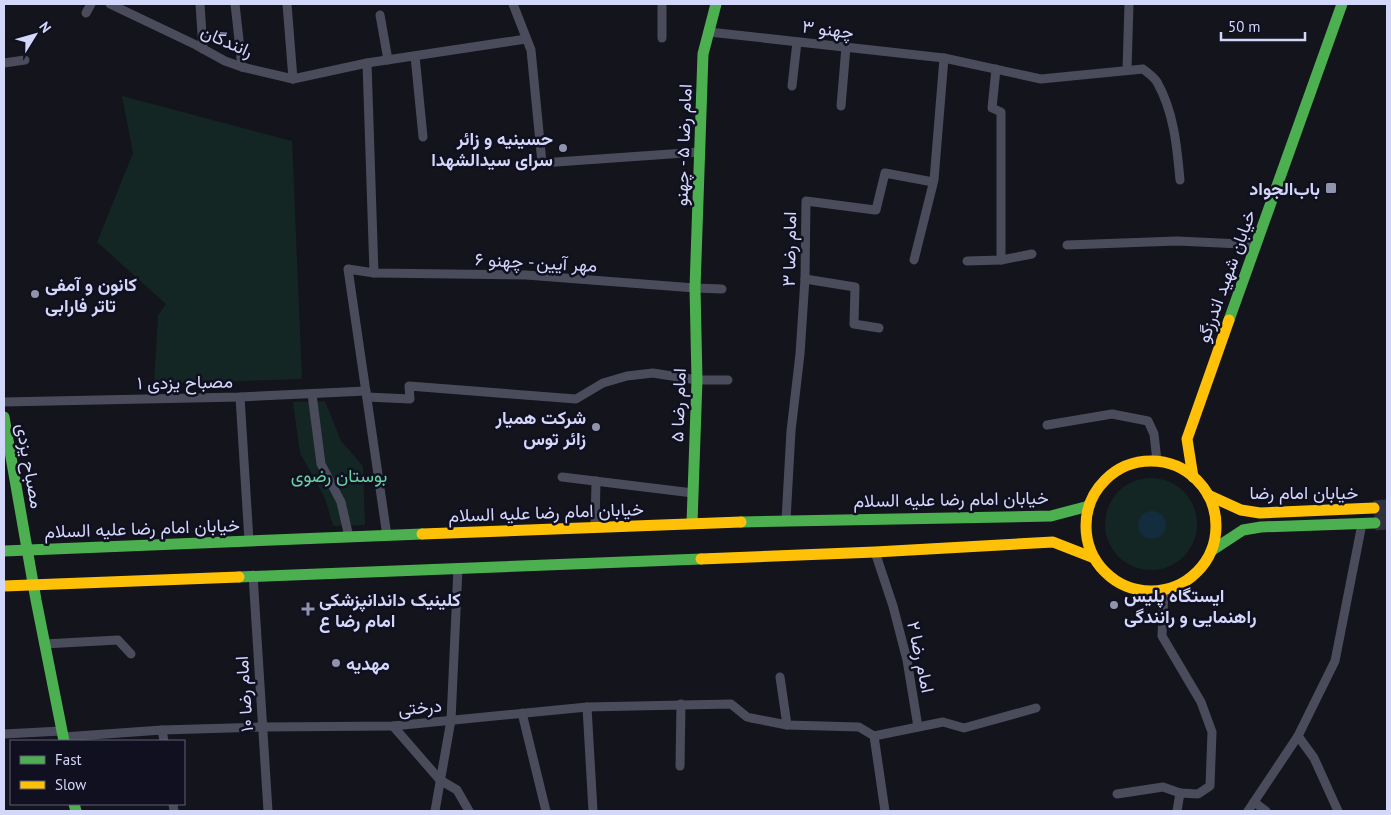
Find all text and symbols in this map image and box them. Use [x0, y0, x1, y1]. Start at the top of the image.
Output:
north arrow [10, 10, 60, 60]
scale bar [1221, 10, 1305, 42]
street label: چهنو ۳ [801, 14, 855, 45]
text: 50 m [1228, 17, 1261, 36]
text: N [35, 18, 55, 36]
street label: رانندگان [197, 19, 257, 63]
street label: امام رضا ۵ - چهنو [669, 84, 698, 207]
place label: حسینیه و زائر سرای سیدالشهدا [431, 127, 553, 171]
marker: حسینیه و زائر سرای سیدالشهدا [557, 142, 569, 154]
place label: باب‌الجواد [1249, 177, 1320, 200]
marker: باب‌الجواد [1324, 181, 1338, 195]
street label: خیابان شهید اندرزگو [1191, 206, 1261, 346]
street label: امام رضا ۳ [777, 211, 802, 287]
street label: مهر آیین - چهنو ۶ [474, 247, 598, 278]
place label: کانون و آمفی تاتر فارابی [45, 273, 137, 317]
marker: کانون و آمفی تاتر فارابی [29, 288, 41, 300]
street label: امام رضا ۵ [665, 368, 692, 442]
street label: مصباح یزدی ۱ [137, 370, 233, 395]
place label: شرکت همیار زائر توس [495, 406, 586, 450]
marker: شرکت همیار زائر توس [590, 421, 602, 433]
street label: مصباح یزدی [10, 422, 49, 511]
park label: بوستان رضوی [291, 464, 387, 487]
street label: خیابان امام رضا [1250, 481, 1358, 505]
street label: خیابان امام رضا علیه السلام [853, 486, 1049, 513]
street label: خیابان امام رضا علیه السلام [448, 497, 644, 528]
street label: خیابان امام رضا علیه السلام [44, 513, 240, 544]
place label: ایستگاه پلیس راهنمایی و رانندگی [1124, 584, 1256, 628]
place label: کلینیک داندانپزشکى امام رضا ع [319, 588, 461, 633]
marker: ایستگاه پلیس راهنمایی و رانندگی [1108, 599, 1120, 611]
marker: کلینیک داندانپزشکى امام رضا ع [301, 602, 315, 616]
street label: امام رضا ۲ [901, 619, 940, 695]
place label: مهدیه [346, 652, 390, 675]
street label: امام رضا ۱۰ [230, 655, 259, 733]
marker: مهدیه [330, 657, 342, 669]
street label: درختی [397, 694, 443, 720]
legend [10, 740, 185, 805]
text: Fast [55, 750, 82, 769]
text: Slow [55, 775, 86, 794]

